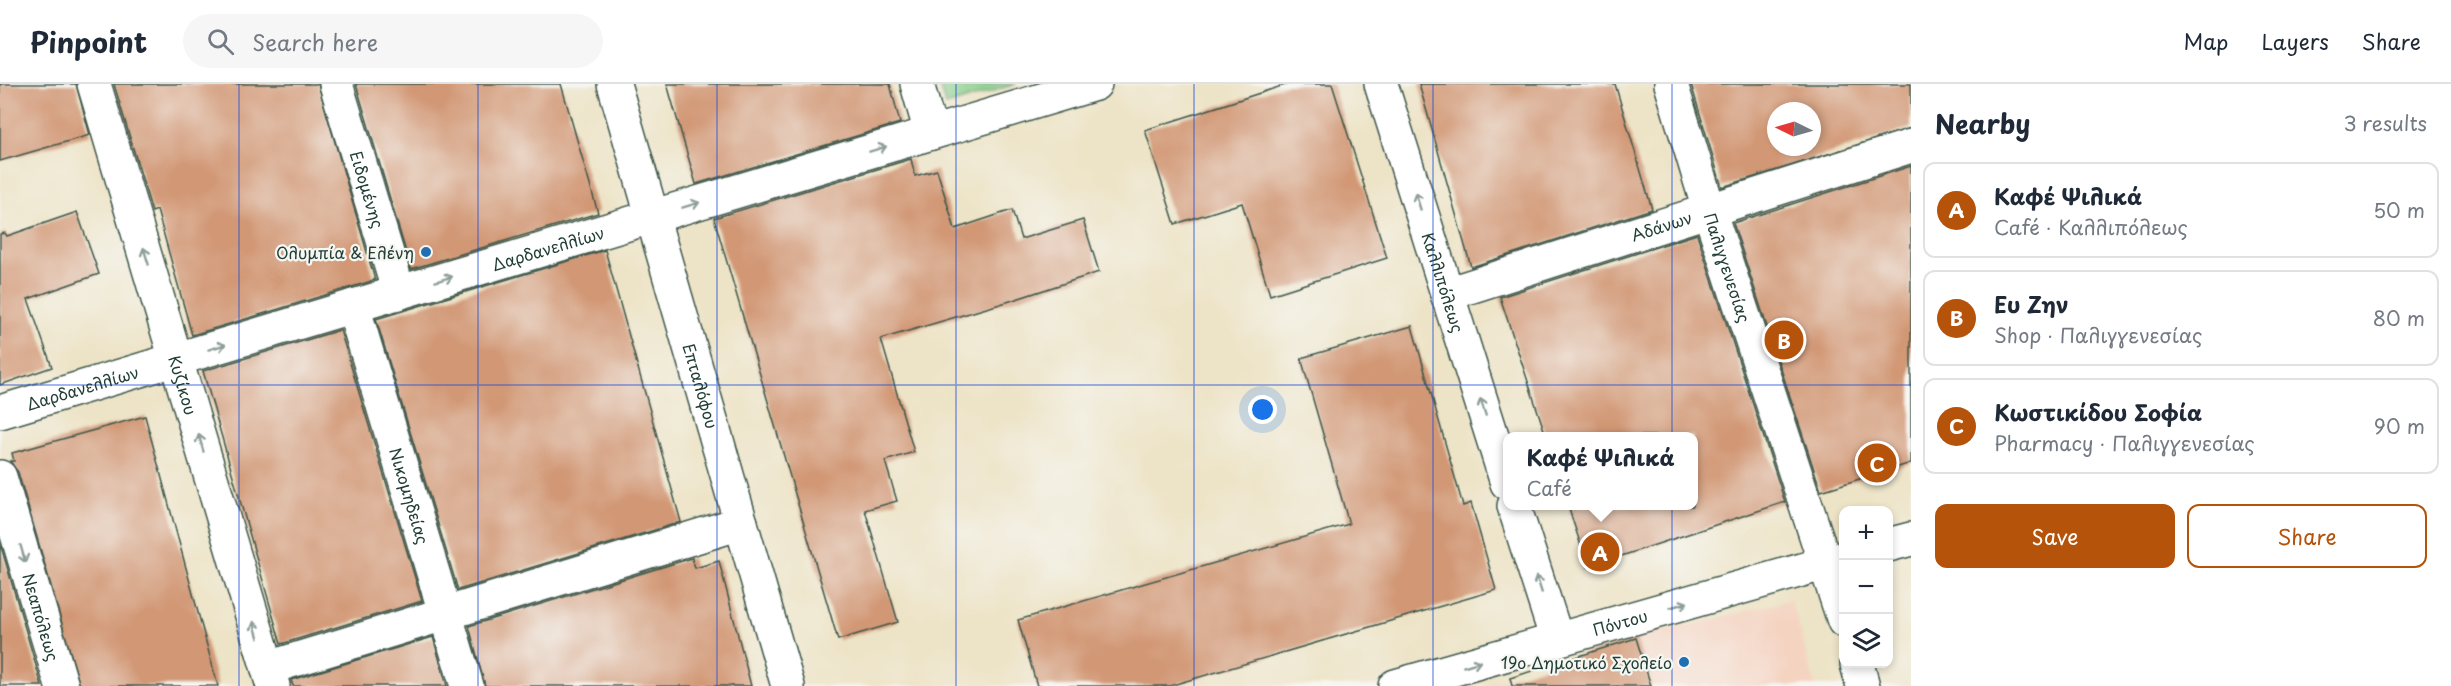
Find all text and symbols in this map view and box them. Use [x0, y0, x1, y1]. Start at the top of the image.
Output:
search box [183, 14, 603, 68]
text: Pinpoint [30, 20, 147, 63]
icon: search [204, 25, 237, 58]
text: Search here [252, 25, 378, 58]
text: Map [2184, 25, 2228, 57]
text: Layers [2261, 25, 2329, 57]
text: Share [2362, 25, 2421, 57]
north arrow [1767, 102, 1821, 156]
text: Nearby [1935, 104, 2030, 143]
text: 3 results [2344, 108, 2427, 138]
one-way arrow [868, 143, 887, 154]
street label: Ειδομένης [345, 148, 391, 231]
text: Καφέ Ψιλικά [1994, 179, 2142, 212]
one-way arrow [1412, 192, 1423, 211]
text: A [1949, 195, 1964, 225]
text: 50 m [2373, 195, 2425, 225]
one-way arrow [681, 199, 700, 210]
street label: Αδάνων [1628, 205, 1695, 247]
street label: Παλιγγενεσίας [1699, 209, 1757, 325]
text: Café · Καλλιπόλεως [1994, 212, 2188, 242]
street label: Δαρδανελλίων [489, 220, 607, 276]
street label: Καλλιπόλεως [1417, 229, 1471, 335]
place label: Ολυμπία & Ελένη [276, 240, 414, 264]
marker: Ολυμπία & Ελένη [419, 245, 433, 259]
one-way arrow [140, 247, 151, 266]
one-way arrow [434, 273, 453, 284]
text: Ευ Ζην [1994, 287, 2069, 320]
text: B [1950, 303, 1963, 333]
text: 80 m [2373, 303, 2425, 333]
pin: B [1764, 318, 1804, 362]
text: Shop · Παλιγγενεσίας [1994, 320, 2202, 350]
street label: Επταλόφου [677, 340, 725, 431]
one-way arrow [207, 341, 226, 352]
street label: Κυζίκου [163, 352, 204, 418]
street label: Δαρδανελλίων [23, 359, 142, 415]
your location [1248, 395, 1277, 424]
text: Κωστικίδου Σοφία [1994, 395, 2202, 428]
one-way arrow [1477, 398, 1488, 417]
text: C [1949, 411, 1964, 441]
text: 90 m [2374, 411, 2425, 441]
text: Pharmacy · Παλιγγενεσίας [1994, 428, 2255, 458]
popup [1503, 432, 1698, 510]
one-way arrow [195, 434, 206, 453]
text: Καφέ Ψιλικά [1527, 440, 1675, 473]
pin: C [1858, 440, 1896, 485]
street label: Νικομηδείας [384, 445, 436, 547]
text: Café [1527, 473, 1572, 503]
button: Save [1935, 504, 2175, 568]
button: Share [2187, 504, 2427, 568]
map controls [1839, 506, 1893, 668]
button: + [1839, 506, 1893, 560]
pin: A [1580, 530, 1620, 574]
one-way arrow [18, 544, 29, 563]
button: − [1839, 560, 1893, 614]
street label: Νεαπόλεως [17, 570, 66, 664]
one-way arrow [1533, 575, 1544, 594]
one-way arrow [1669, 599, 1688, 610]
street label: Πόντου [1590, 603, 1650, 641]
button: layers [1839, 614, 1893, 668]
one-way arrow [250, 621, 261, 640]
place label: 19ο Δημοτικό Σχολείο [1501, 650, 1672, 674]
marker: 19ο Δημοτικό Σχολείο [1677, 655, 1691, 669]
one-way arrow [1462, 658, 1481, 669]

